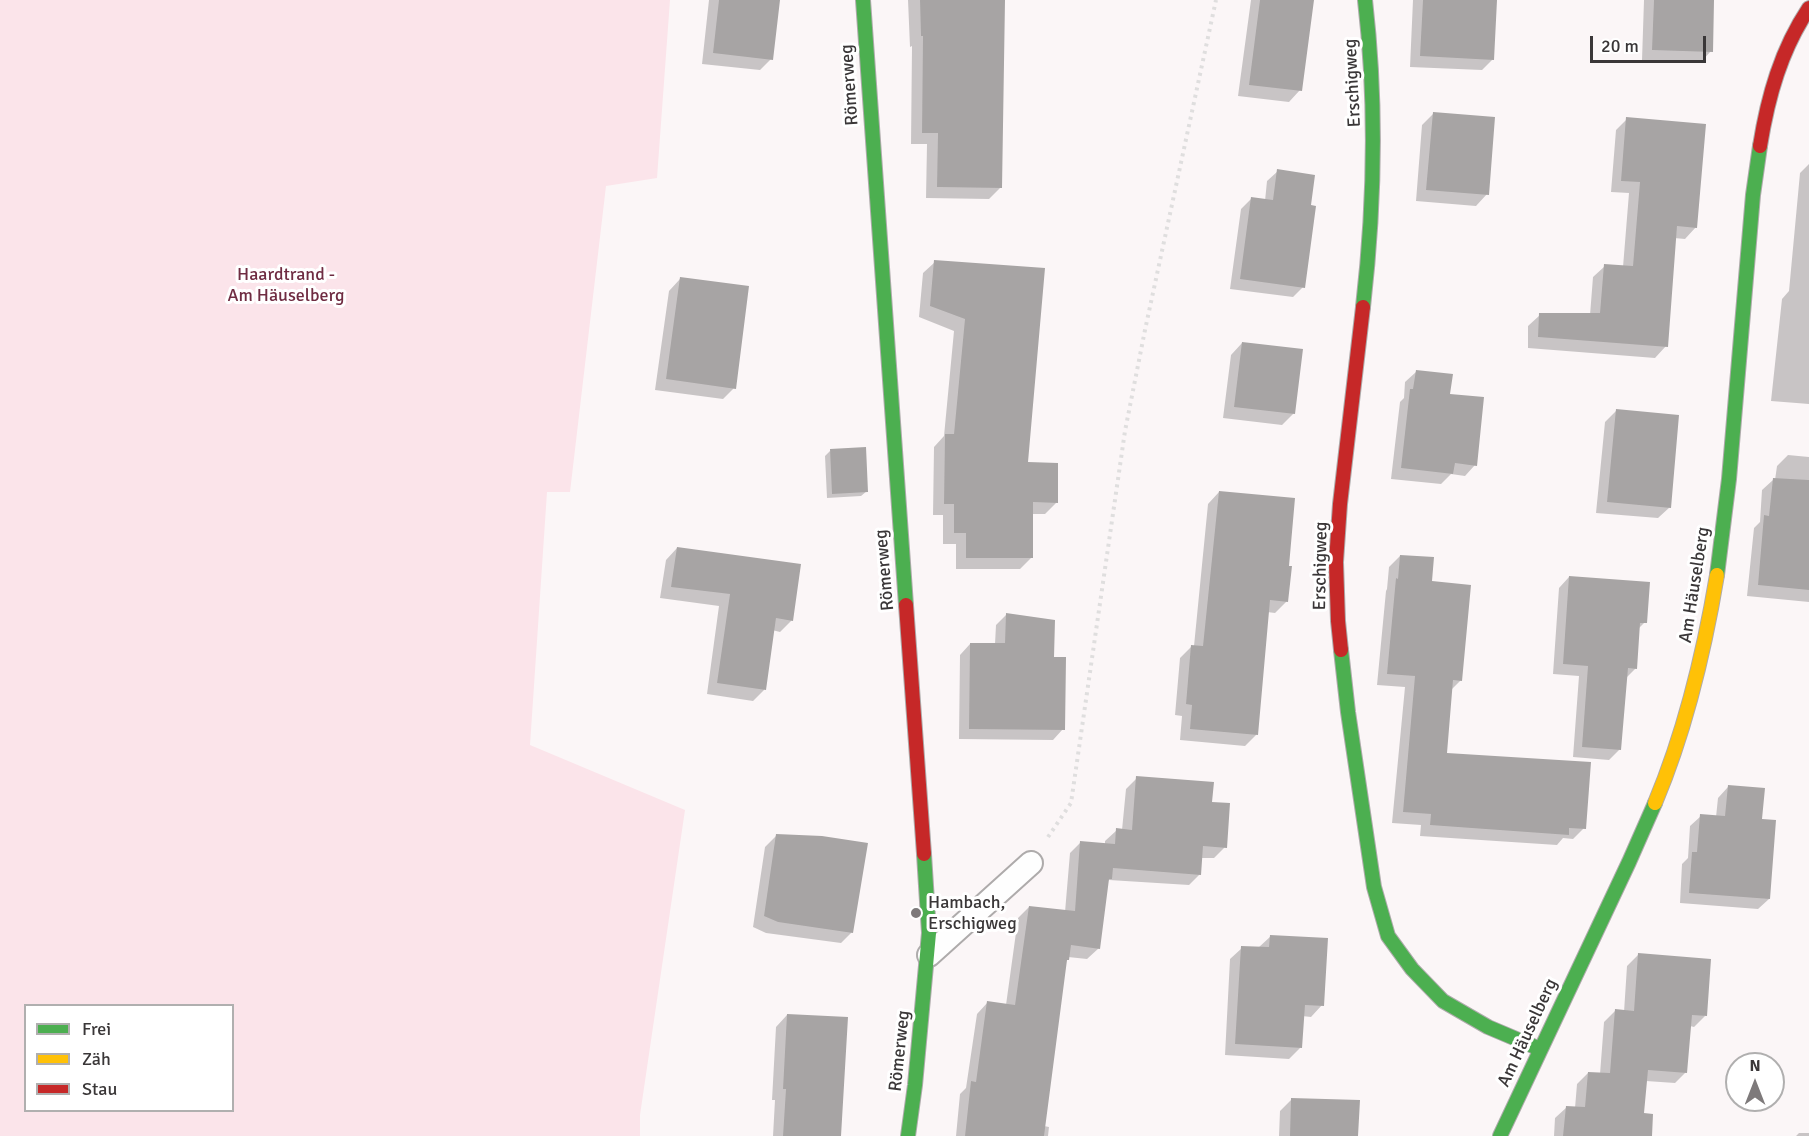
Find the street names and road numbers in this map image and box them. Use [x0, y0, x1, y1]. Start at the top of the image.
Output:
street label: Erschigweg [1340, 38, 1366, 128]
street label: Römerweg [836, 44, 864, 126]
street label: Erschigweg [1309, 522, 1333, 610]
street label: Am Häuselberg [1675, 526, 1715, 644]
street label: Römerweg [871, 528, 899, 612]
street label: Am Häuselberg [1493, 975, 1563, 1091]
street label: Römerweg [885, 1009, 915, 1093]

